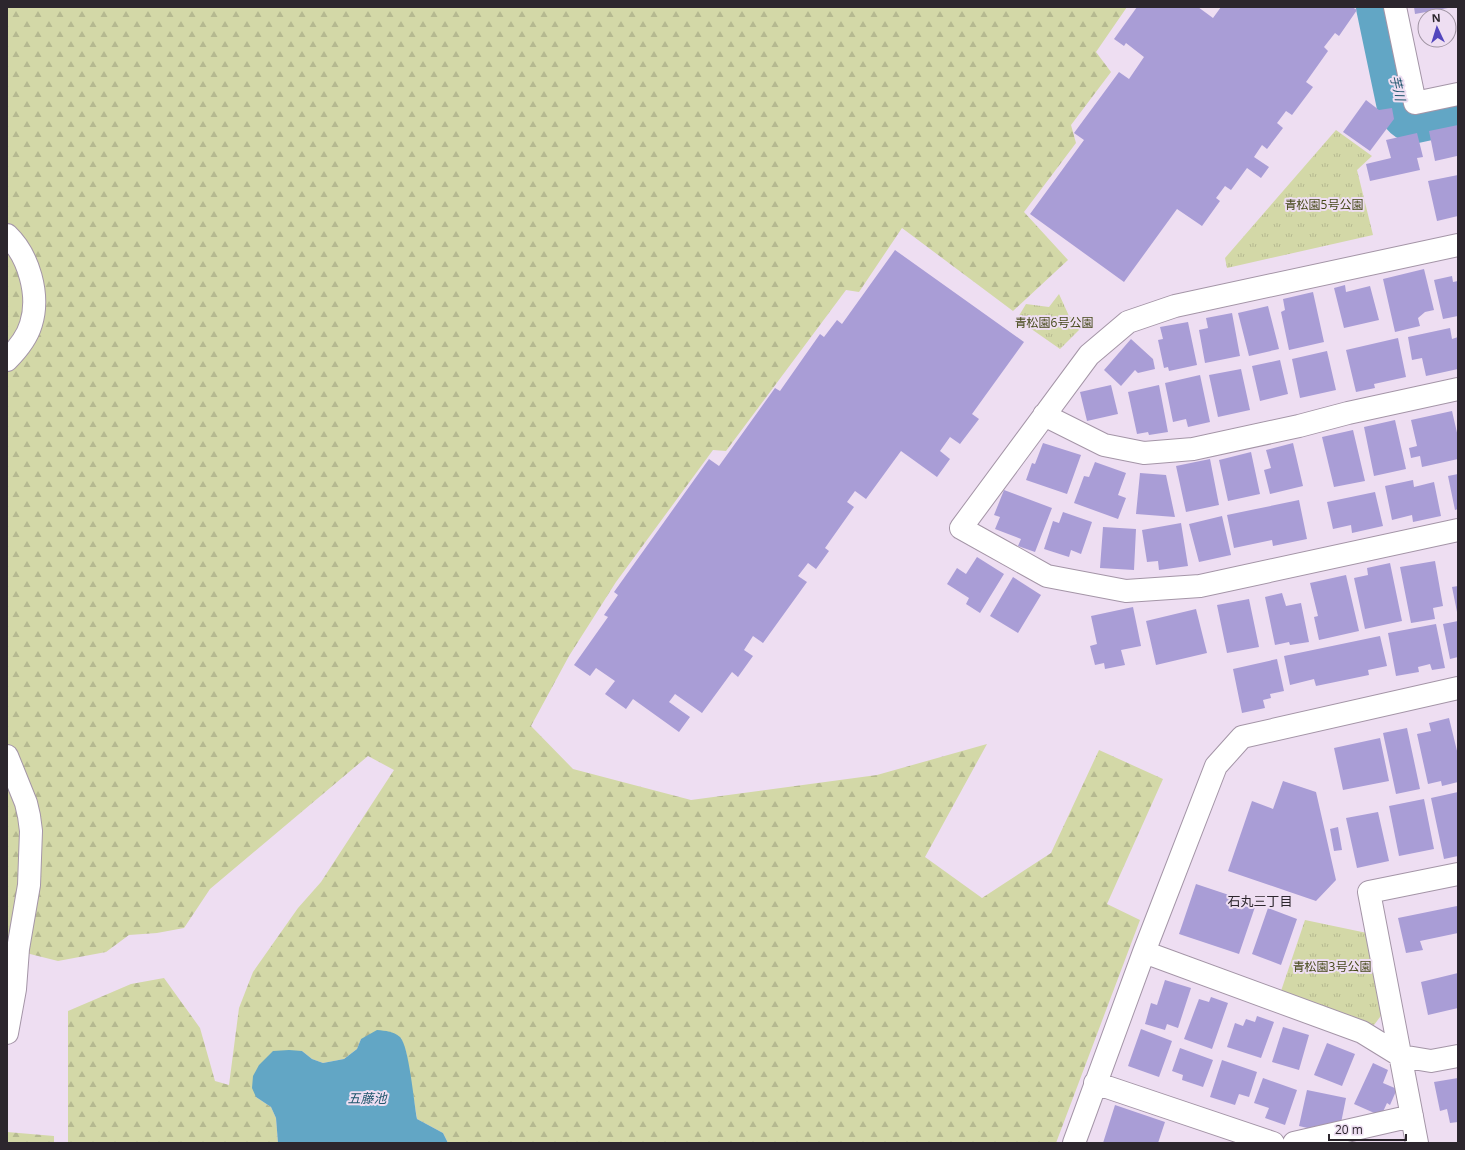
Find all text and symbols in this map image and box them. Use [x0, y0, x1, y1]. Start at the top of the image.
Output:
north arrow [1417, 8, 1457, 48]
text: N [1431, 10, 1441, 25]
water label: 芋川 [1386, 73, 1410, 105]
park label: 青松園5号公園 [1285, 196, 1363, 213]
park label: 青松園6号公園 [1015, 314, 1093, 331]
district label: 石丸三丁目 [1227, 892, 1293, 910]
park label: 青松園3号公園 [1293, 958, 1371, 975]
water label: 五藤池 [347, 1089, 388, 1107]
scale bar [1329, 1116, 1406, 1142]
text: 20 m [1335, 1121, 1363, 1138]

